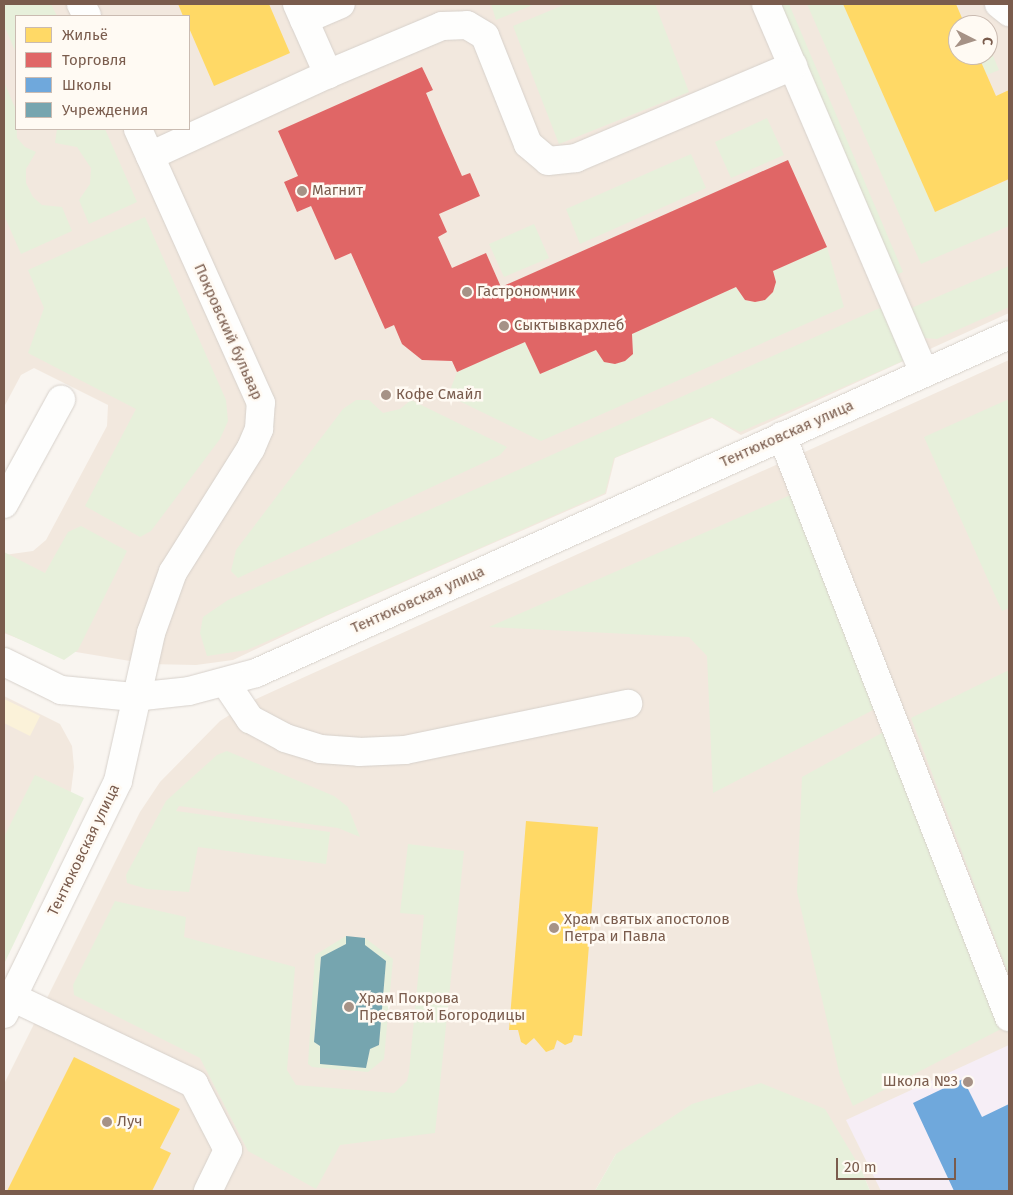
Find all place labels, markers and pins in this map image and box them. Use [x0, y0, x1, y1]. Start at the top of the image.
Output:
place label: Магнит [312, 182, 363, 200]
marker: Магнит [296, 185, 308, 197]
place label: Гастрономчик [477, 283, 576, 301]
marker: Гастрономчик [461, 286, 473, 298]
place label: Сыктывкархлеб [514, 317, 624, 335]
marker: Сыктывкархлеб [498, 320, 510, 332]
place label: Кофе Смайл [396, 386, 482, 404]
marker: Кофе Смайл [380, 389, 392, 401]
place label: Храм святых апостолов Петра и Павла [564, 910, 730, 945]
marker: Храм святых апостолов Петра и Павла [548, 922, 560, 934]
place label: Храм Покрова Пресвятой Богородицы [359, 989, 525, 1024]
marker: Храм Покрова Пресвятой Богородицы [343, 1001, 355, 1013]
place label: Школа №3 [883, 1073, 958, 1091]
marker: Школа №3 [962, 1076, 974, 1088]
place label: Луч [117, 1113, 143, 1131]
marker: Луч [101, 1116, 113, 1128]

